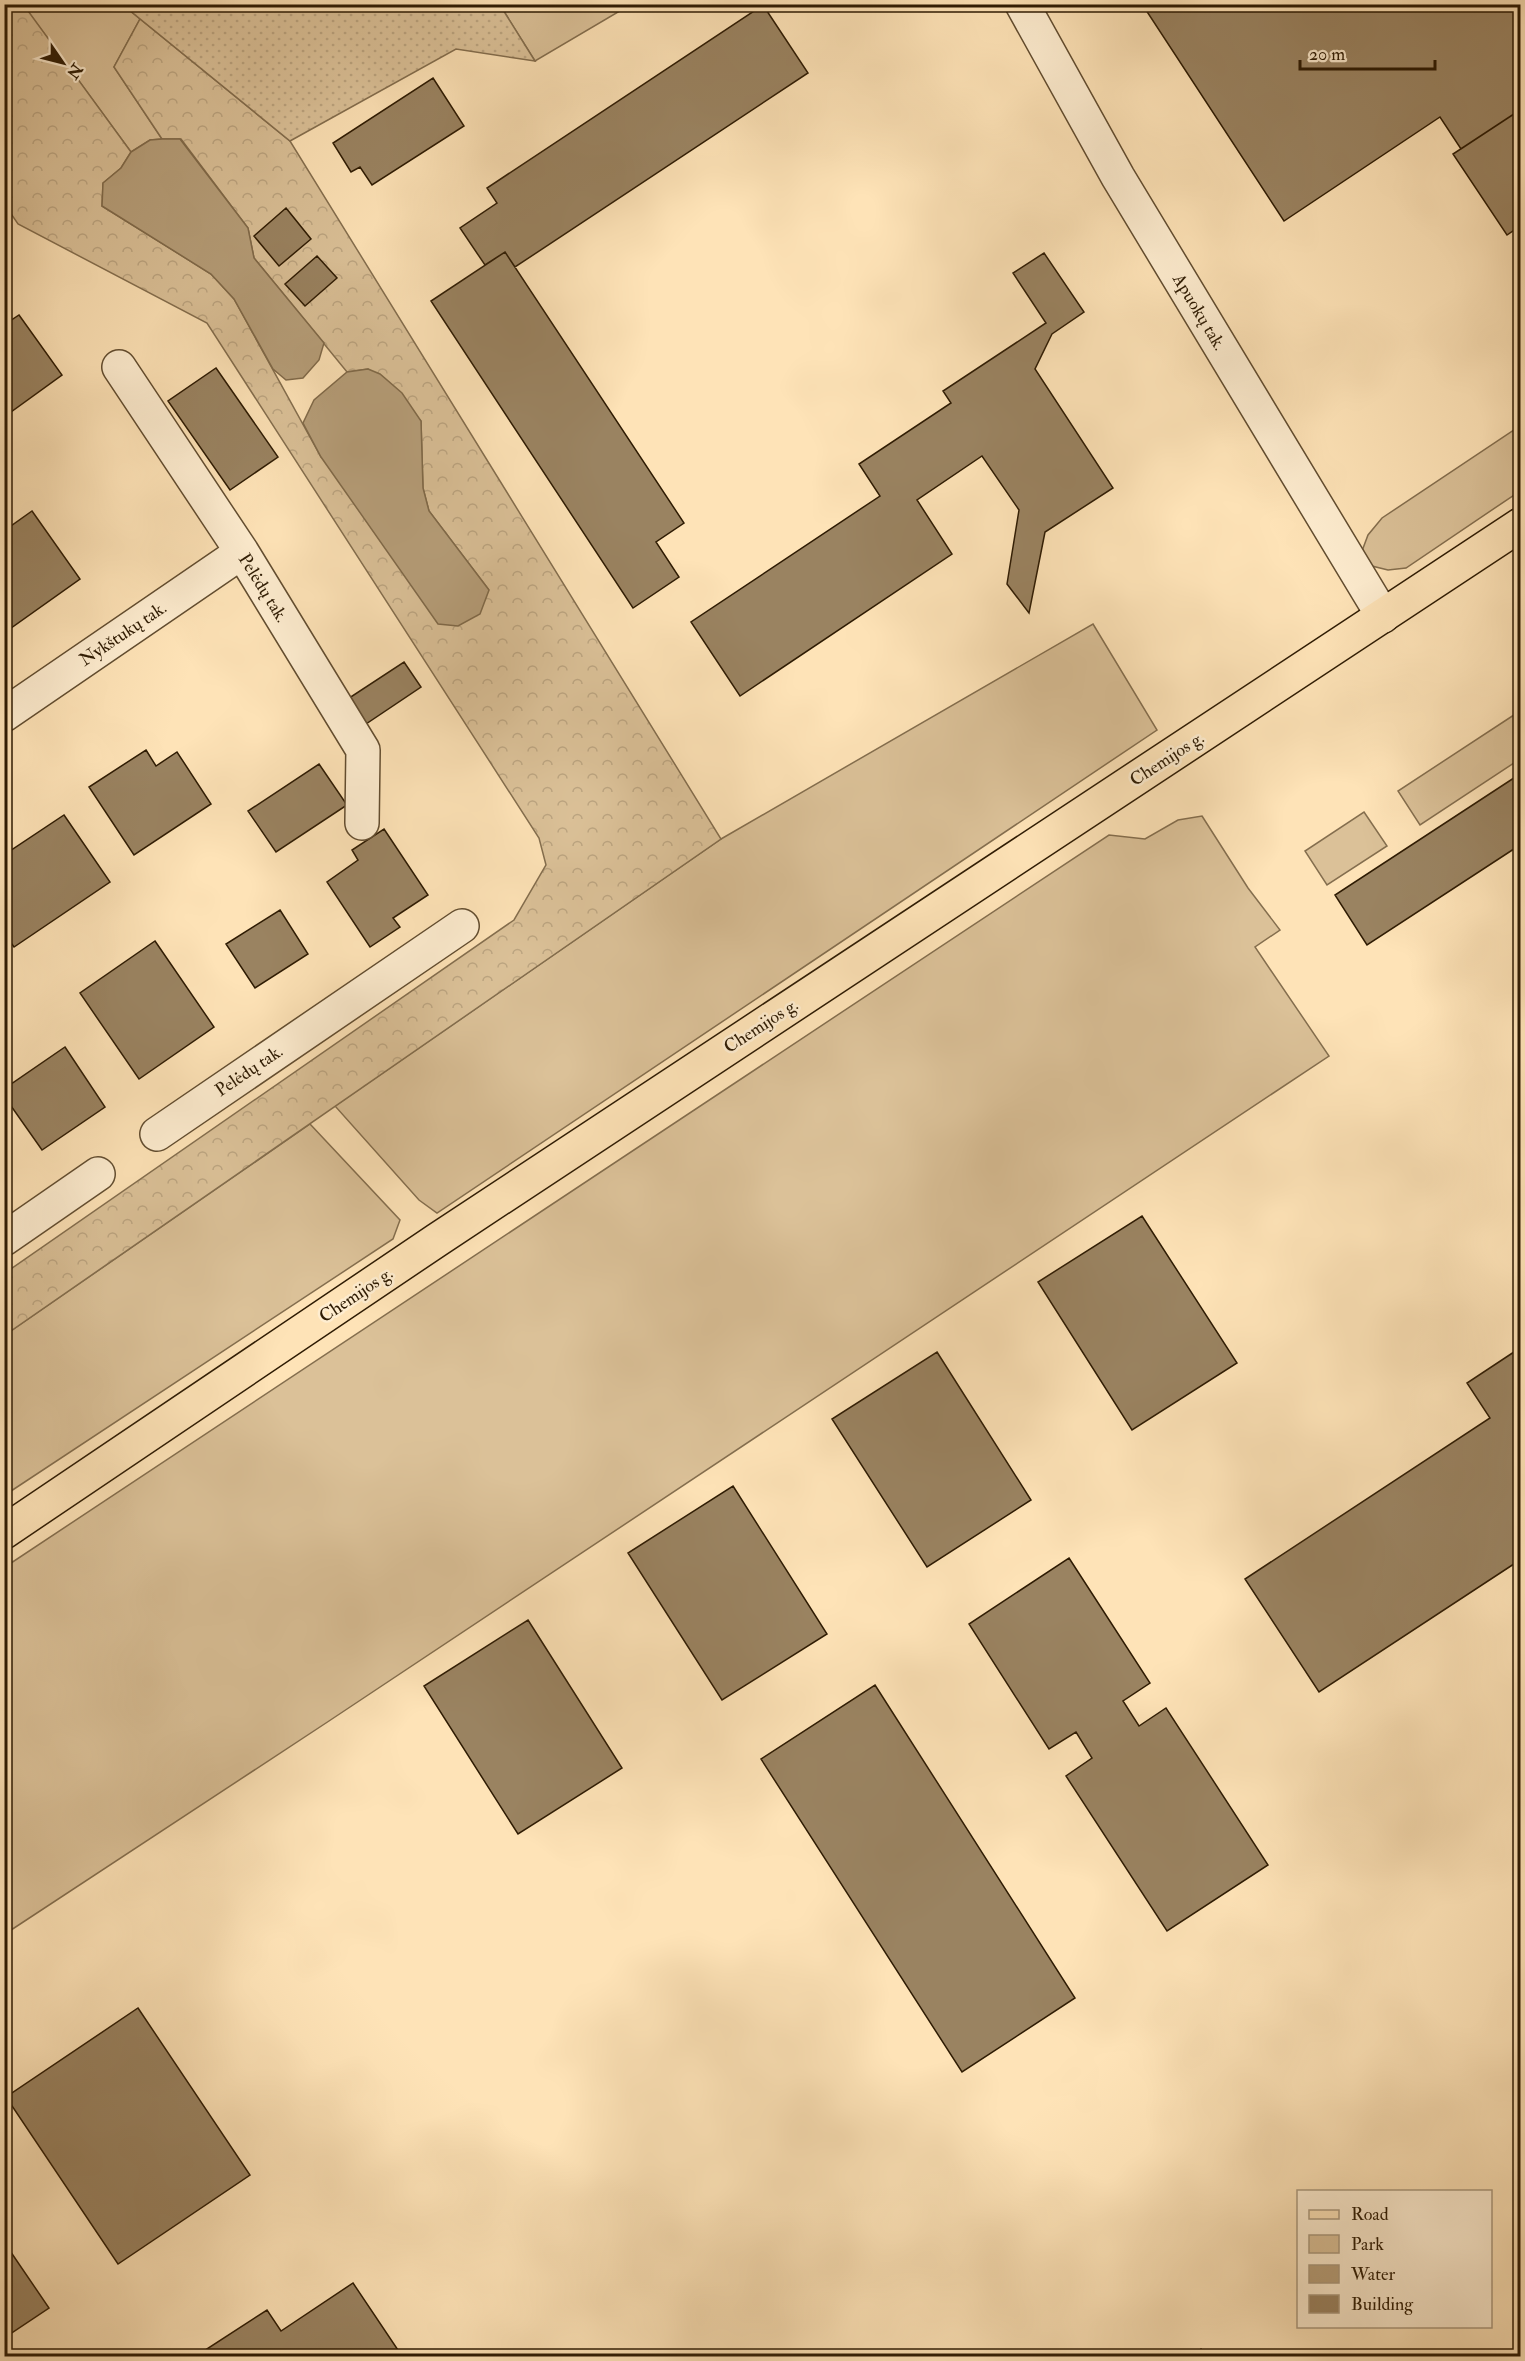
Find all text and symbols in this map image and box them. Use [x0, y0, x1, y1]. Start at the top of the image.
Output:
north arrow [33, 33, 93, 93]
scale bar [1300, 33, 1435, 71]
text: 20 m [1309, 43, 1345, 66]
text: N [62, 59, 87, 83]
street label: Apuokų tak. [1167, 269, 1231, 354]
street label: Pelėdų tak. [233, 549, 293, 627]
street label: Nykštukų tak. [75, 596, 171, 672]
street label: Chemijos g. [1126, 727, 1208, 791]
street label: Chemijos g. [720, 994, 802, 1058]
street label: Pelėdų tak. [211, 1040, 287, 1102]
street label: Chemijos g. [315, 1262, 397, 1328]
legend [1297, 2190, 1492, 2328]
text: Road [1351, 2203, 1389, 2226]
text: Park [1351, 2233, 1384, 2256]
text: Water [1350, 2263, 1395, 2286]
text: Building [1351, 2293, 1414, 2316]

